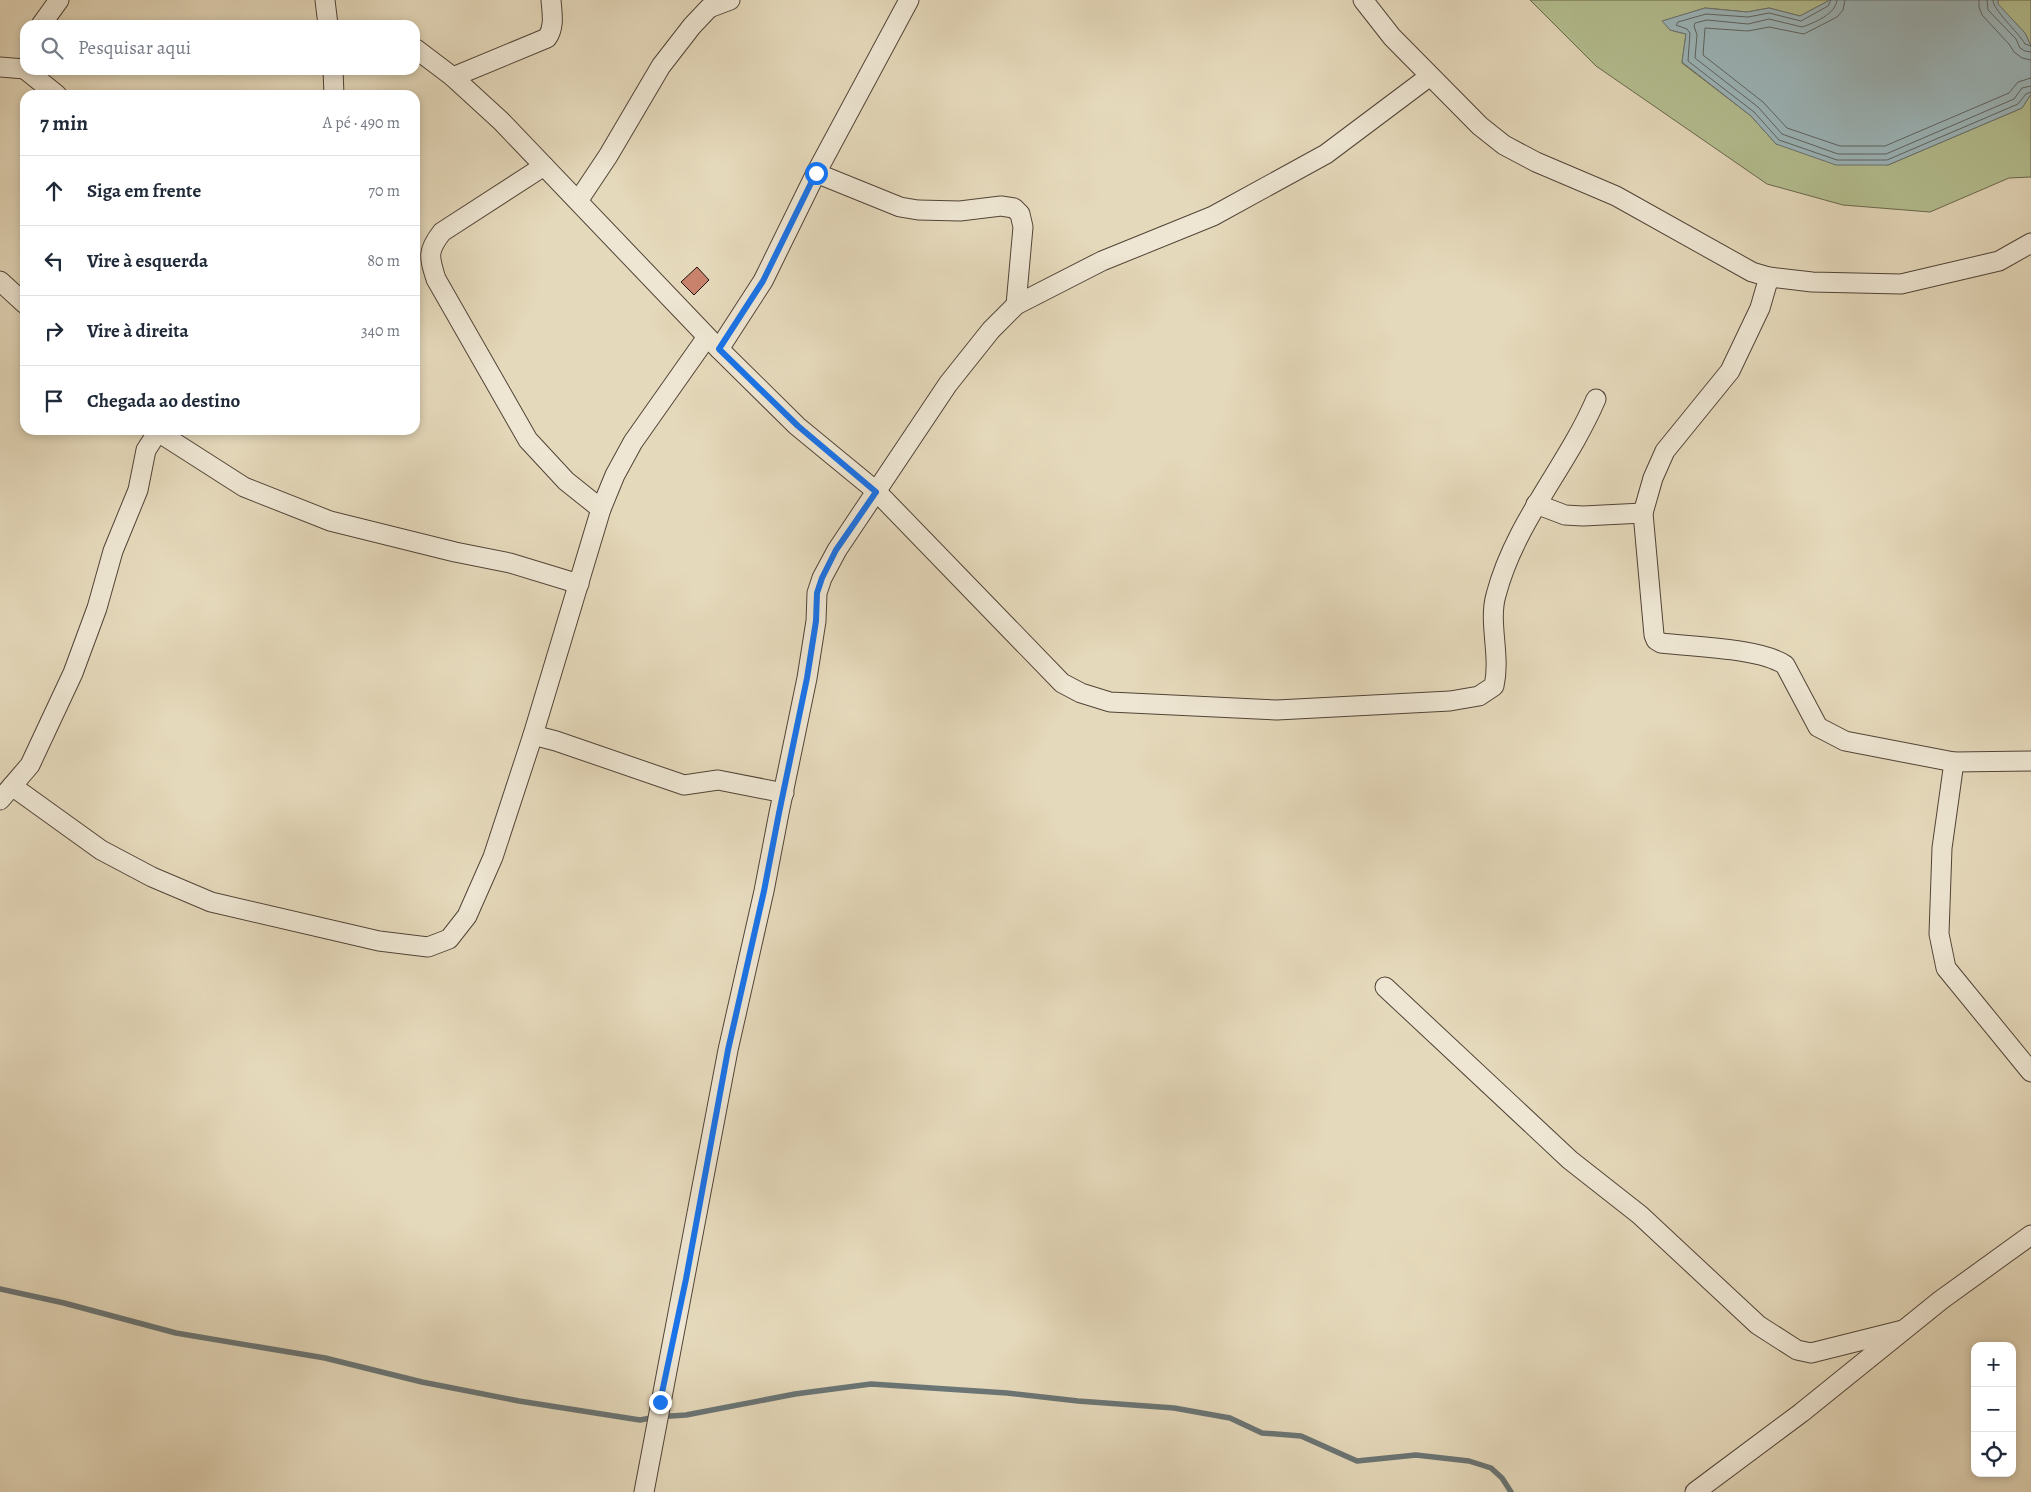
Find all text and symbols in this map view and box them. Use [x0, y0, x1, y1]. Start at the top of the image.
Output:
search box [20, 20, 420, 75]
icon: search [38, 34, 66, 62]
text: Pesquisar aqui [78, 35, 191, 61]
text: 7 min [40, 109, 88, 137]
text: A pé · 490 m [323, 112, 400, 134]
route start [805, 162, 828, 185]
icon: ahead [40, 177, 68, 205]
text: Siga em frente [87, 178, 201, 204]
text: 70 m [368, 180, 400, 202]
icon: left [40, 247, 68, 275]
text: Vire à esquerda [87, 248, 208, 274]
text: 80 m [367, 250, 400, 272]
icon: right [40, 317, 68, 345]
text: Vire à direita [87, 318, 189, 344]
text: 340 m [361, 320, 400, 342]
icon: arrive [40, 387, 68, 415]
text: Chegada ao destino [87, 388, 240, 414]
map controls [1971, 1342, 2016, 1477]
button: + [1971, 1342, 2016, 1387]
button: − [1971, 1387, 2016, 1432]
route end [649, 1391, 672, 1414]
button: locate [1971, 1432, 2016, 1477]

